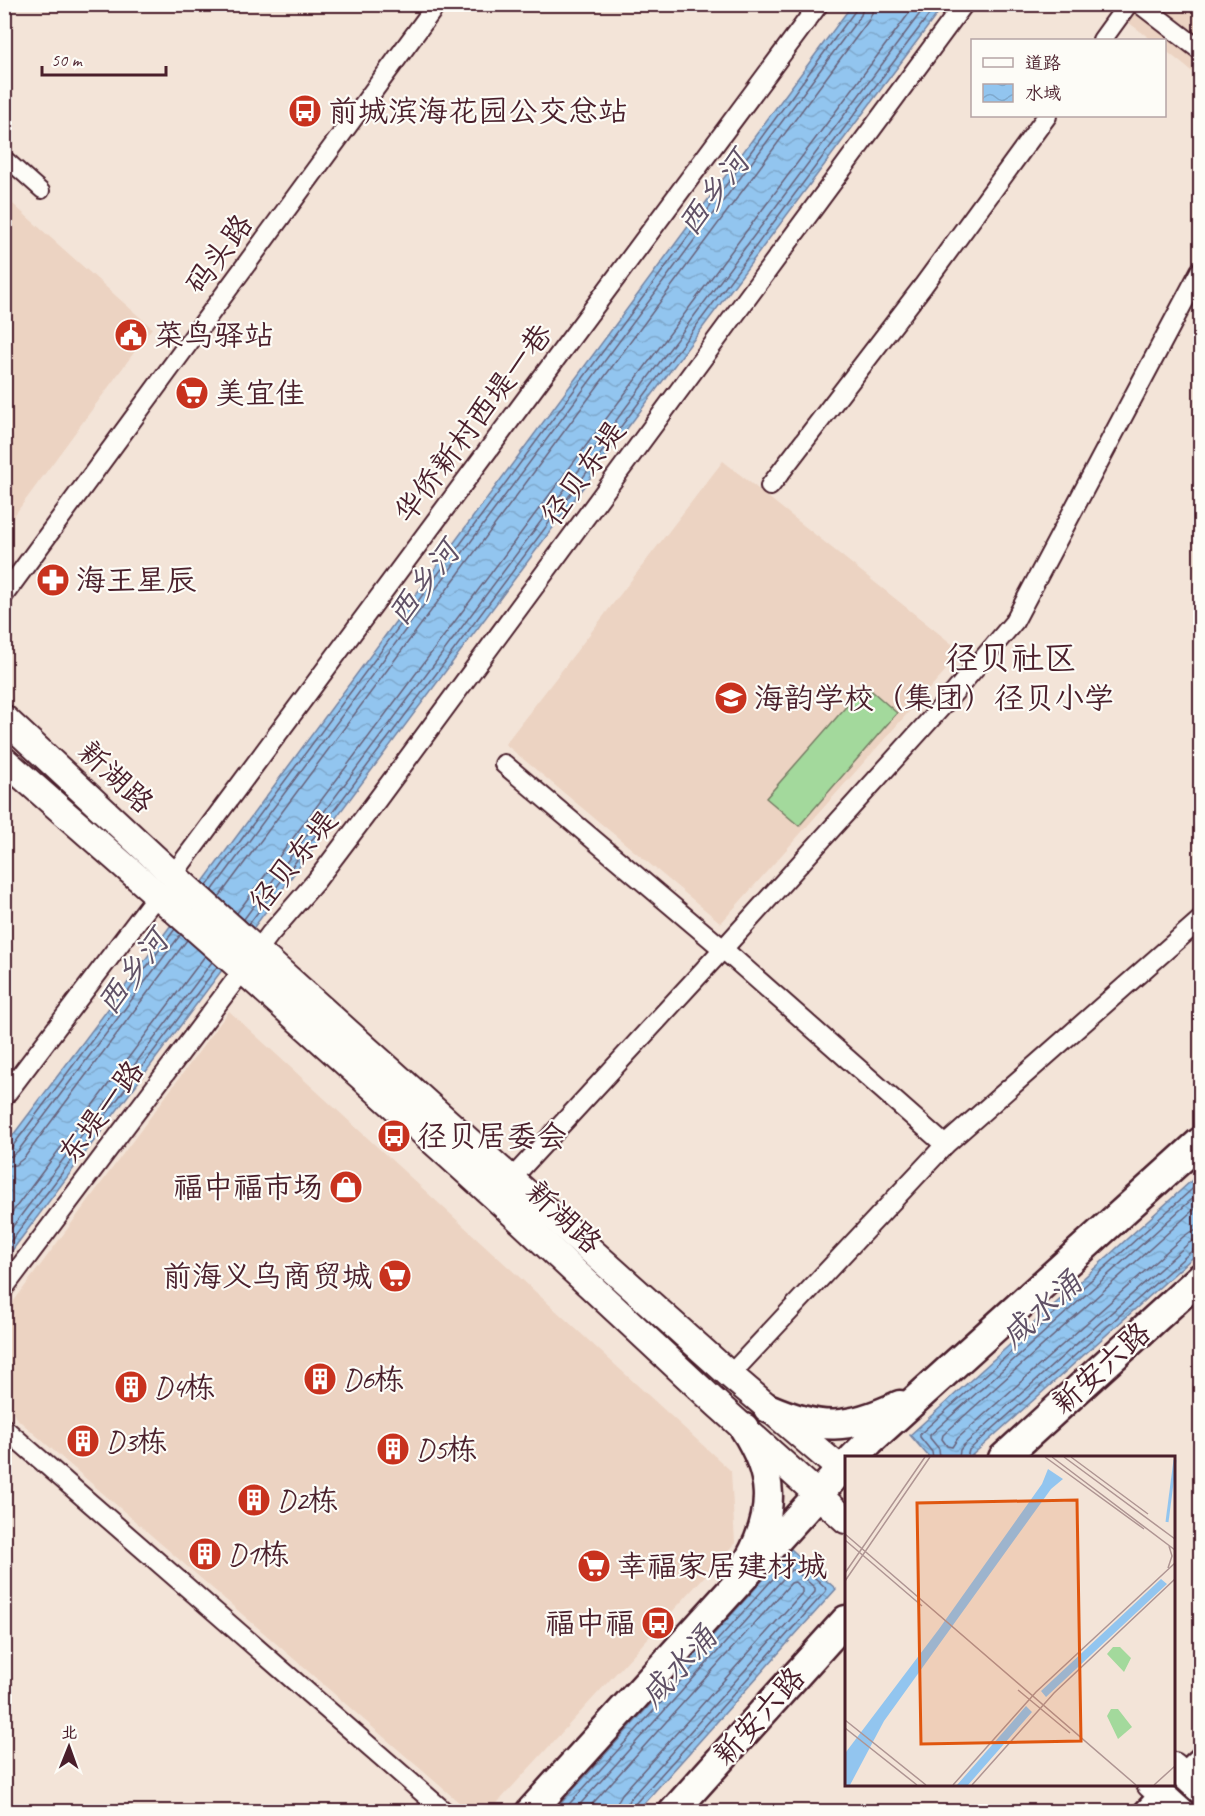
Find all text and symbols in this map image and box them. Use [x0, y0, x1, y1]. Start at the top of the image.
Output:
scale bar [42, 39, 166, 77]
legend [971, 39, 1166, 117]
text: 50 m [51, 49, 84, 71]
text: 道路 [1025, 52, 1061, 74]
text: 水域 [1025, 82, 1061, 104]
place label: 前城滨海花园公交总站 [328, 92, 628, 130]
bus stop icon: 前城滨海花园公交总站 [287, 93, 323, 129]
water label: 西乡河 [668, 139, 762, 244]
street label: 码头路 [177, 206, 261, 302]
place label: 菜鸟驿站 [154, 316, 274, 354]
street label: 华侨新村西堤一巷 [386, 316, 560, 530]
public building icon: 菜鸟驿站 [113, 317, 149, 353]
place label: 美宜佳 [215, 374, 305, 412]
supermarket icon: 美宜佳 [174, 375, 210, 411]
street label: 径贝东堤 [532, 413, 634, 533]
water label: 西乡河 [378, 529, 472, 634]
place label: 海王星辰 [76, 561, 196, 599]
pharmacy icon: 海王星辰 [35, 562, 71, 598]
district label: 径贝社区 [945, 637, 1077, 679]
place label: 海韵学校（集团）径贝小学 [754, 679, 1114, 717]
school or university icon: 海韵学校（集团）径贝小学 [713, 680, 749, 716]
street label: 新湖路 [70, 732, 162, 822]
street label: 径贝东堤 [240, 802, 346, 920]
water label: 西乡河 [87, 918, 181, 1023]
street label: 东堤一路 [50, 1053, 152, 1171]
place label: 径贝居委会 [417, 1117, 567, 1155]
bus stop icon: 径贝居委会 [376, 1118, 412, 1154]
place label: 福中福市场 [173, 1168, 323, 1206]
shop icon: 福中福市场 [328, 1169, 364, 1205]
street label: 新湖路 [518, 1172, 610, 1262]
place label: 前海义乌商贸城 [162, 1257, 372, 1295]
supermarket icon: 前海义乌商贸城 [377, 1258, 413, 1294]
water label: 咸水涌 [992, 1261, 1091, 1357]
street label: 新安六路 [1044, 1314, 1158, 1422]
place label: D6栋 [343, 1360, 404, 1398]
building icon: D6栋 [302, 1361, 338, 1397]
place label: D4栋 [154, 1368, 215, 1406]
building icon: D4栋 [113, 1369, 149, 1405]
place label: D3栋 [106, 1422, 167, 1460]
building icon: D3栋 [65, 1423, 101, 1459]
place label: D5栋 [416, 1430, 477, 1468]
building icon: D5栋 [375, 1431, 411, 1467]
inset map [845, 1456, 1175, 1786]
place label: D2栋 [277, 1481, 338, 1519]
building icon: D2栋 [236, 1482, 272, 1518]
place label: D1栋 [228, 1535, 289, 1573]
building icon: D1栋 [187, 1536, 223, 1572]
place label: 幸福家居建材城 [617, 1547, 827, 1585]
supermarket icon: 幸福家居建材城 [576, 1548, 612, 1584]
place label: 福中福 [545, 1604, 635, 1642]
bus stop icon: 福中福 [640, 1605, 676, 1641]
water label: 咸水涌 [631, 1616, 726, 1716]
street label: 新安六路 [705, 1659, 813, 1773]
north arrow [39, 1717, 99, 1777]
text: 北 [61, 1723, 77, 1743]

